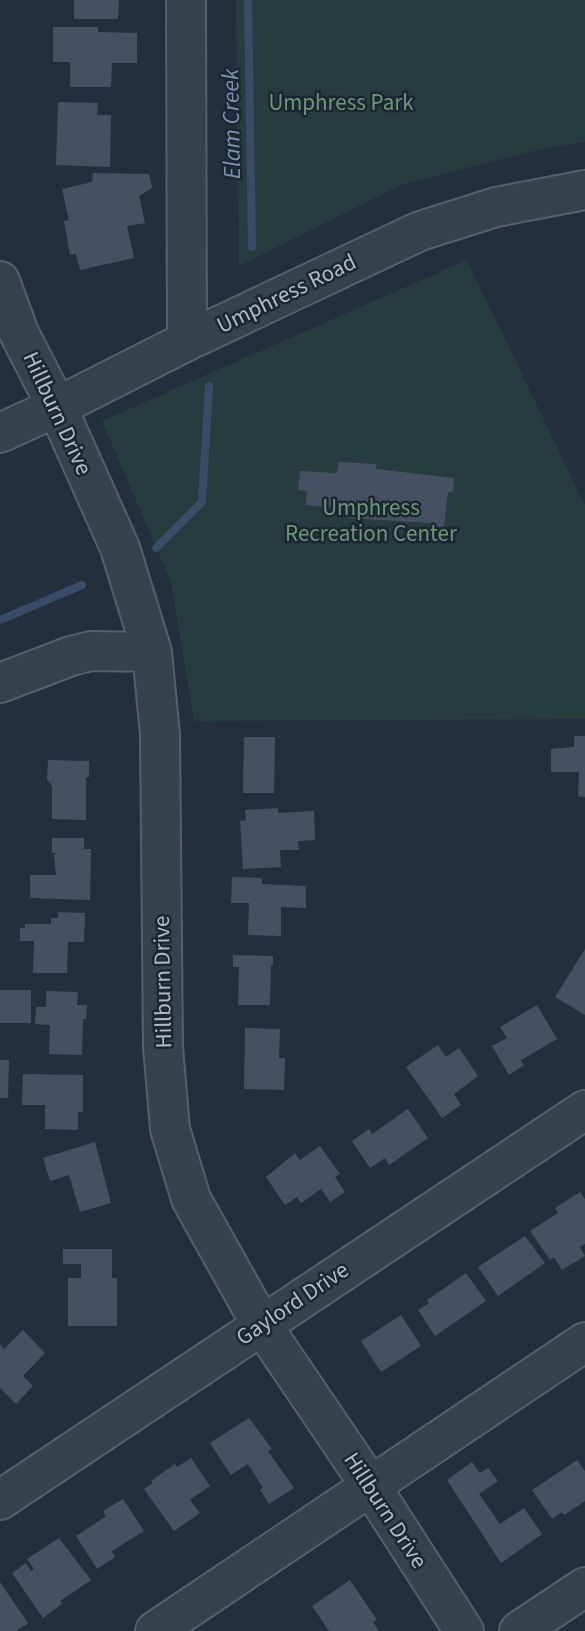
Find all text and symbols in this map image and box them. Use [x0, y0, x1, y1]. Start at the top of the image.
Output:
water label: Elam Creek [213, 68, 250, 180]
park label: Umphress Park [268, 86, 414, 119]
street label: Umphress Road [211, 245, 362, 342]
street label: Hillburn Drive [15, 346, 101, 480]
park label: Umphress Recreation Center [285, 491, 458, 550]
street label: Hillburn Drive [145, 915, 180, 1049]
street label: Gaylord Drive [229, 1253, 355, 1353]
street label: Hillburn Drive [336, 1446, 436, 1575]

